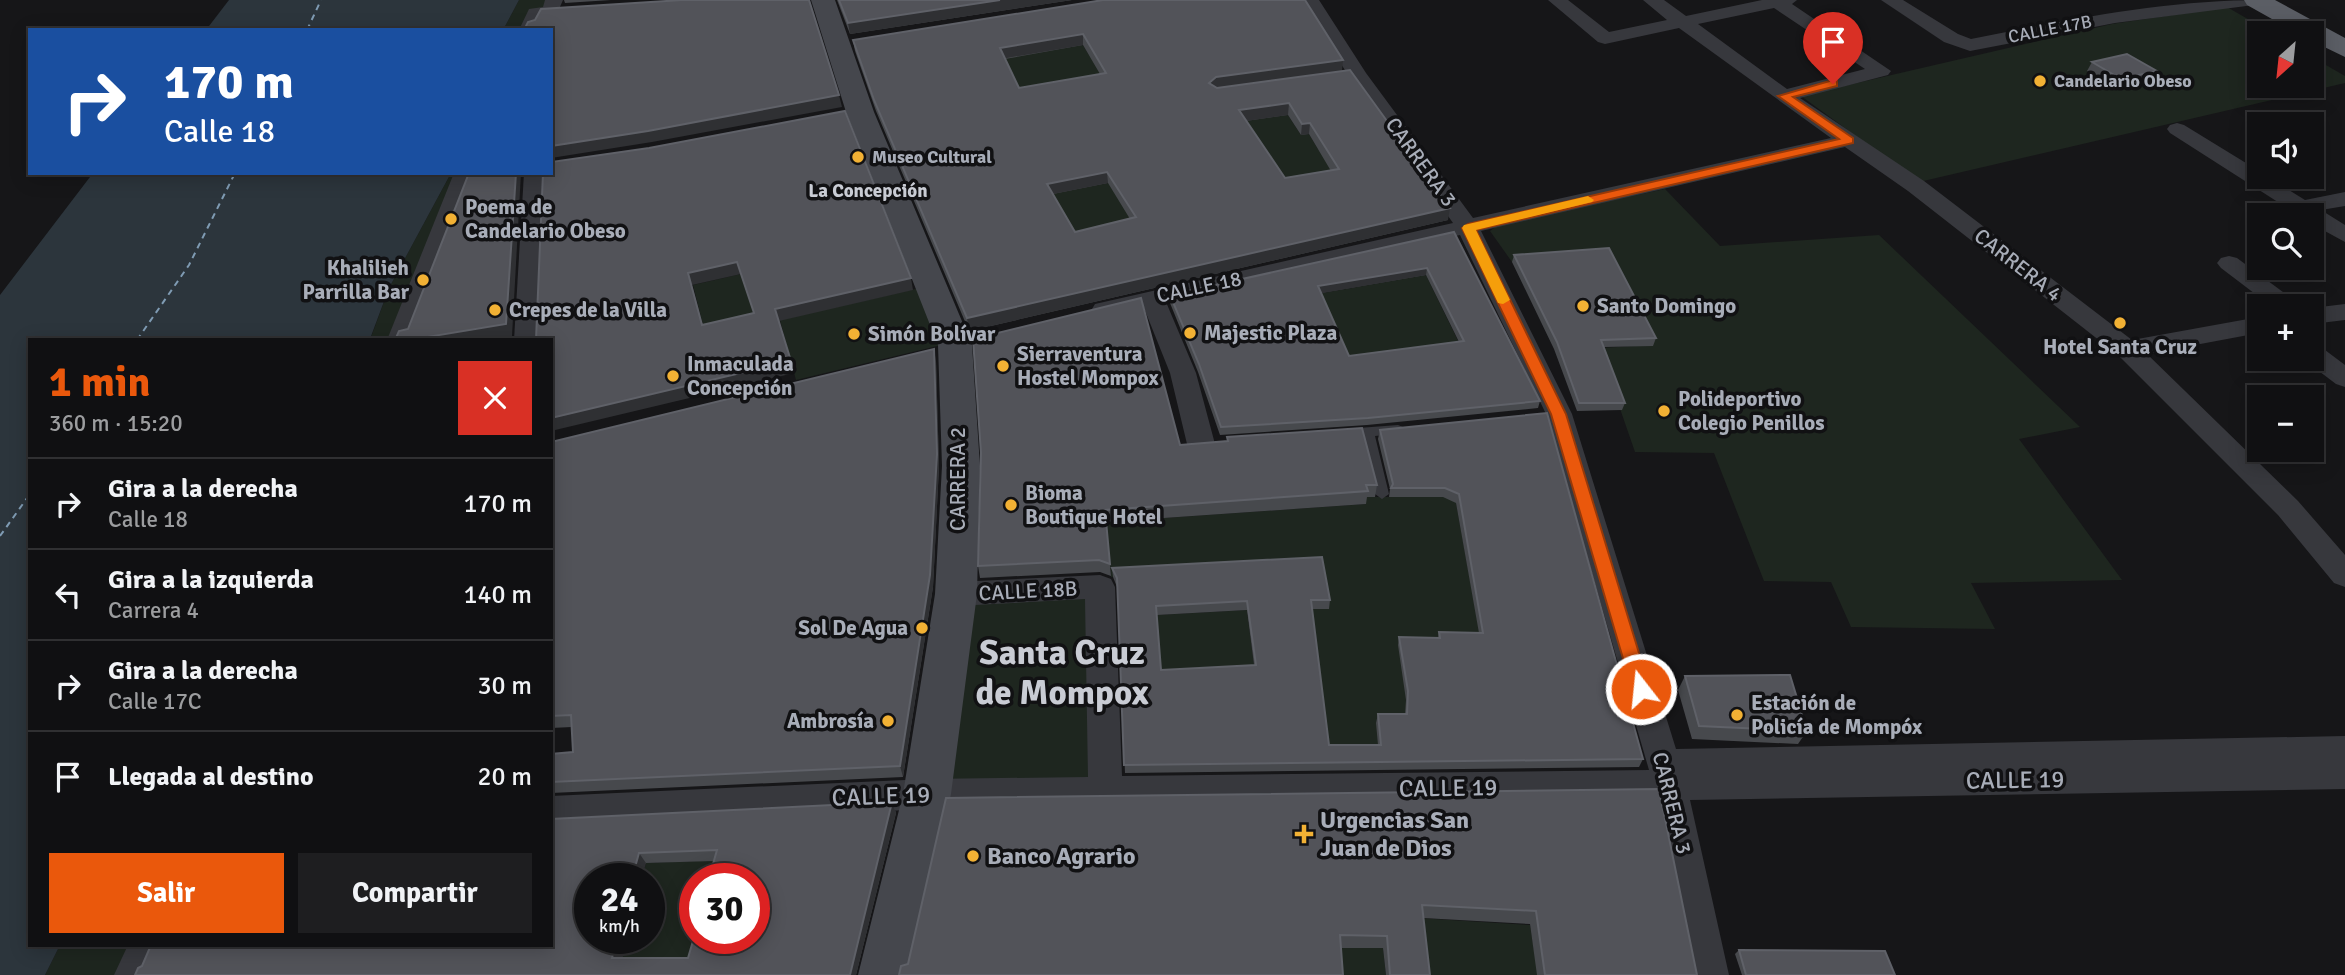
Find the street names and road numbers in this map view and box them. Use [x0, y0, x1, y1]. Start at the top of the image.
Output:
street label: CALLE 17B [2006, 10, 2094, 48]
street label: CARRERA 3 [1380, 112, 1462, 212]
street label: CARRERA 4 [1969, 223, 2067, 307]
street label: CALLE 18 [1154, 265, 1244, 309]
street label: CARRERA 2 [945, 427, 971, 531]
street label: CALLE 18B [978, 575, 1078, 607]
street label: CARRERA 3 [1647, 749, 1697, 857]
street label: CALLE 19 [1965, 764, 2065, 796]
street label: CALLE 19 [1398, 772, 1498, 804]
street label: CALLE 19 [831, 779, 931, 813]

